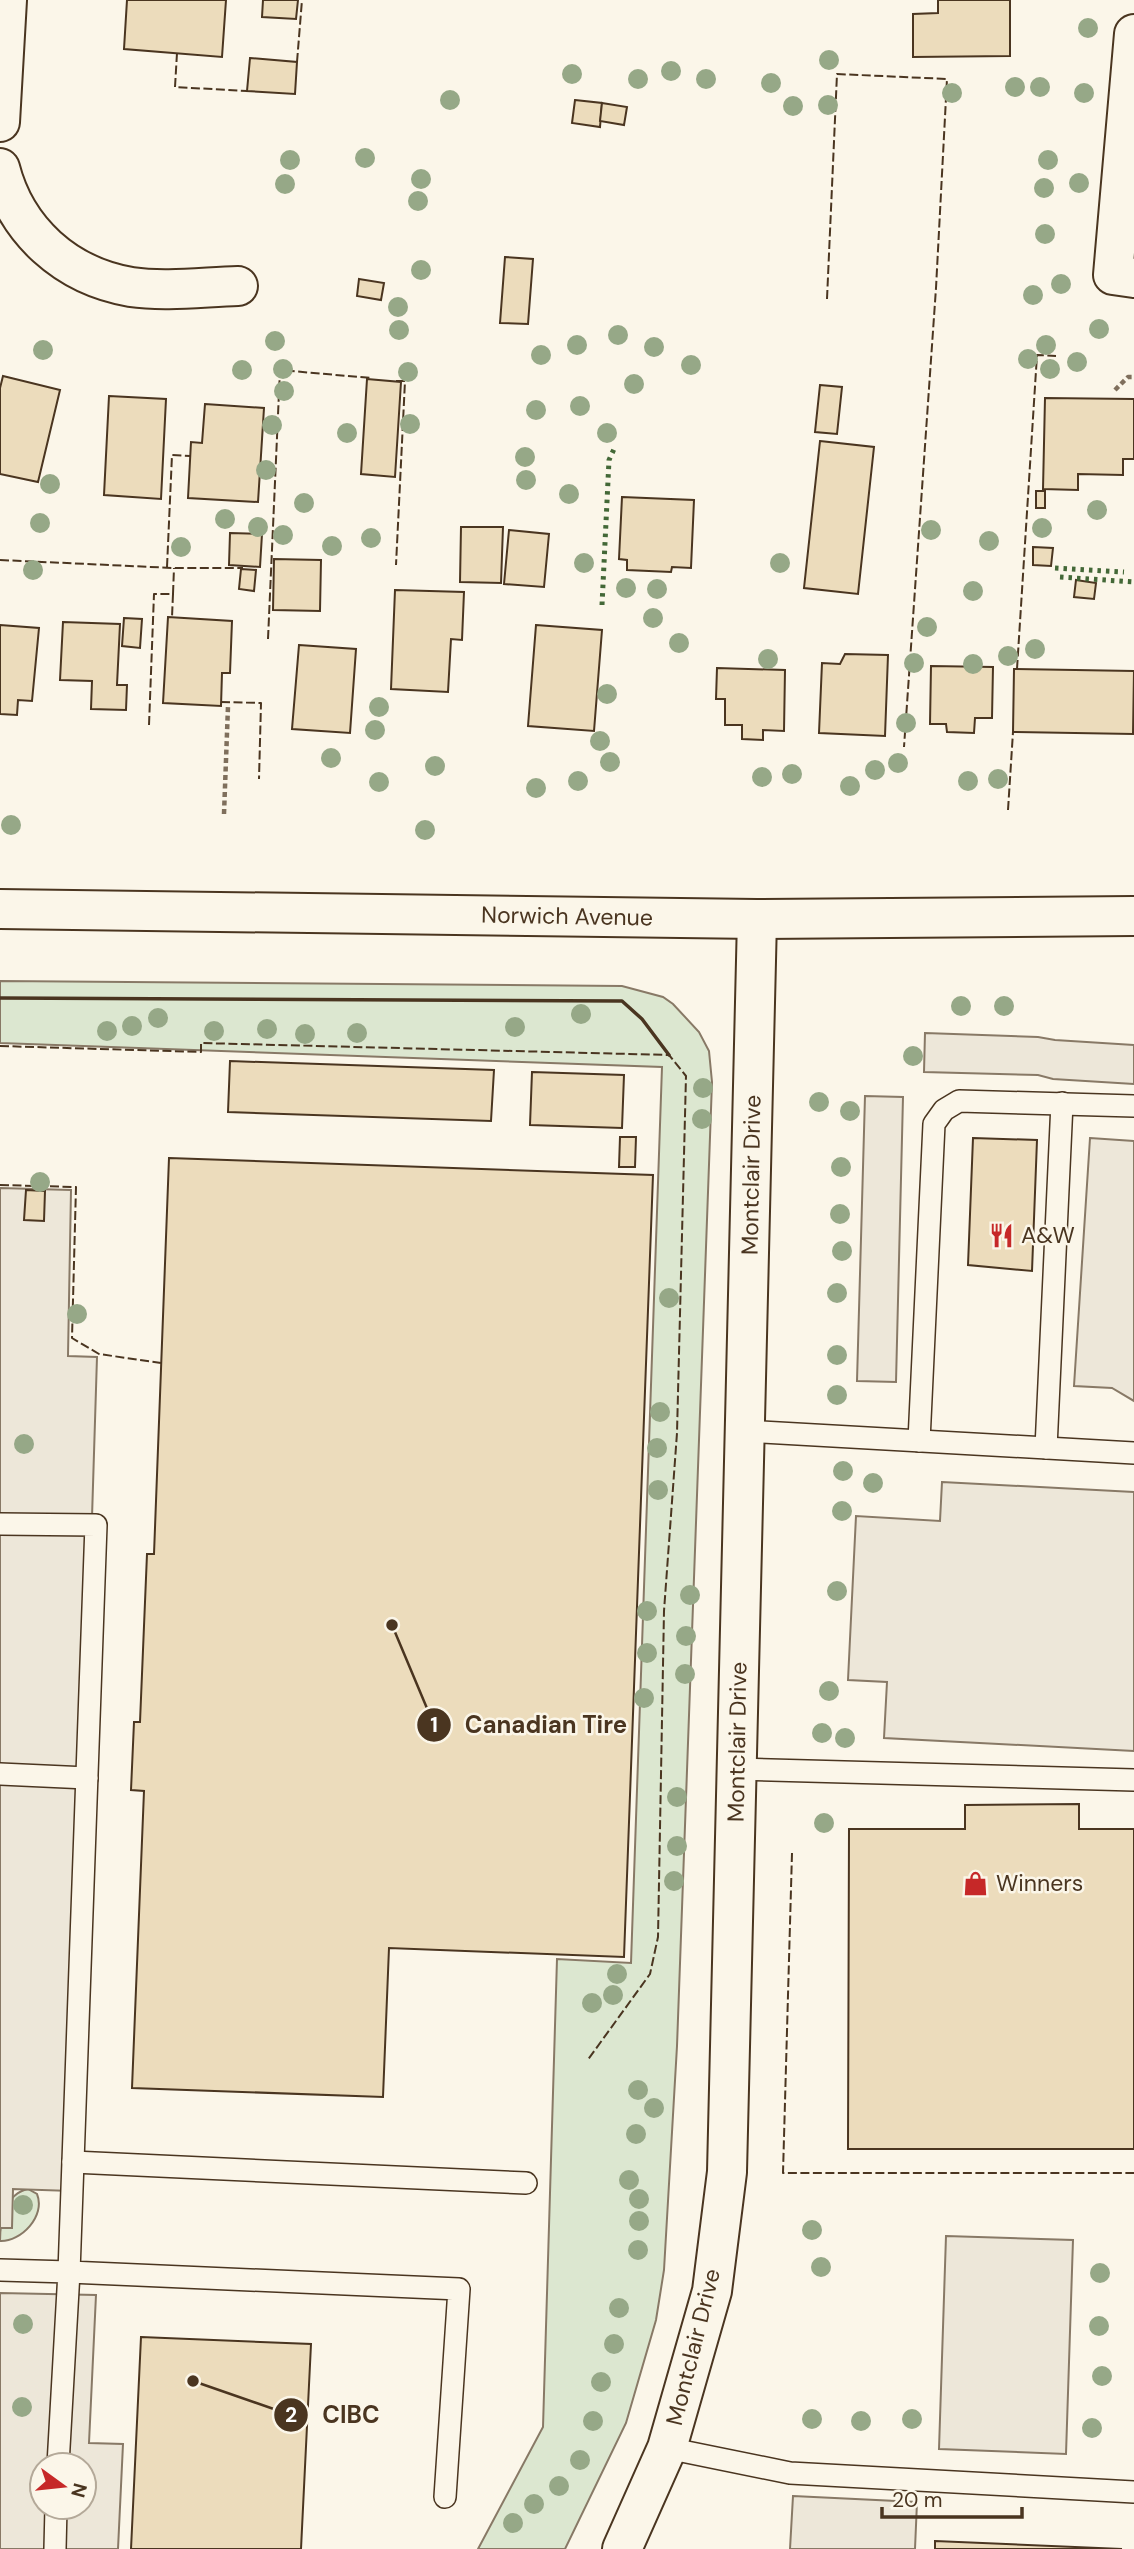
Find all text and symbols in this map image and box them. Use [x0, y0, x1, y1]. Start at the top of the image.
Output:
street label: Norwich Avenue [481, 900, 653, 932]
street label: Montclair Drive [735, 1095, 767, 1255]
place label: A&W [1021, 1220, 1075, 1250]
restaurant icon: A&W [987, 1221, 1015, 1249]
street label: Montclair Drive [721, 1662, 753, 1822]
callout: Canadian Tire [416, 1702, 642, 1747]
text: Canadian Tire [465, 1709, 627, 1740]
text: 1 [430, 1711, 438, 1739]
place label: Winners [996, 1868, 1083, 1898]
shop icon: Winners [962, 1869, 990, 1897]
street label: Montclair Drive [659, 2266, 727, 2428]
callout: CIBC [273, 2392, 394, 2437]
text: CIBC [322, 2399, 380, 2430]
text: 2 [285, 2401, 297, 2429]
north arrow [28, 2451, 98, 2521]
scale bar [882, 2476, 1022, 2520]
text: N [65, 2480, 93, 2500]
text: 20 m [892, 2486, 943, 2514]

